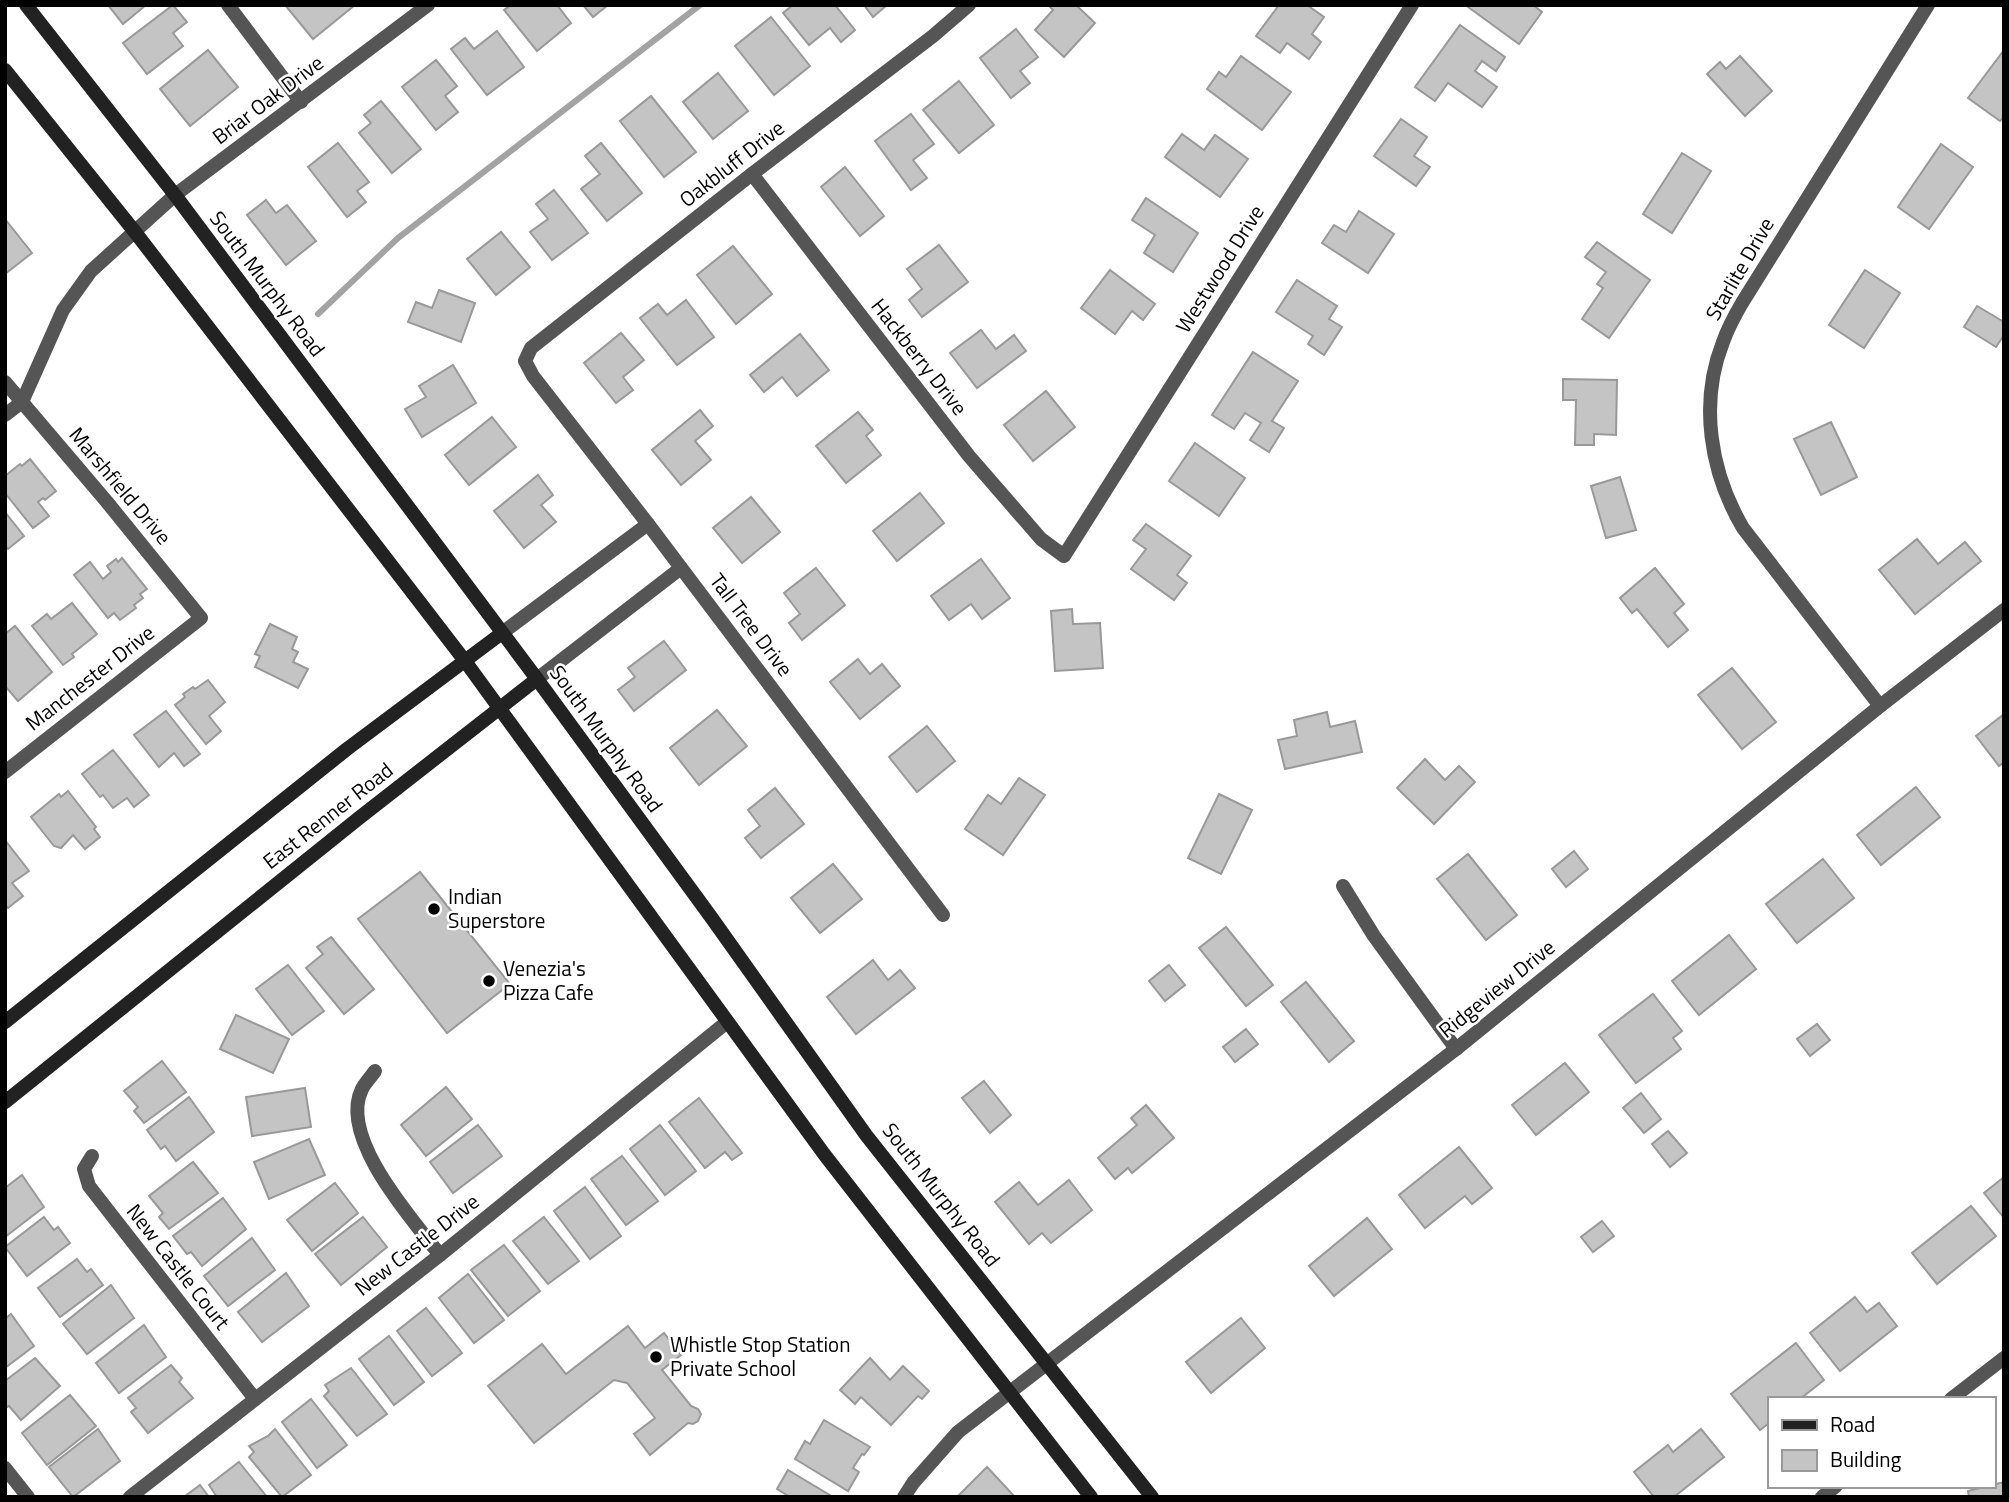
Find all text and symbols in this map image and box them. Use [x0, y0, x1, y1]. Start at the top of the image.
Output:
street label: Briar Oak Drive [205, 47, 330, 152]
street label: Oakbluff Drive [672, 112, 791, 215]
street label: Westwood Drive [1167, 198, 1271, 339]
street label: South Murphy Road [202, 204, 333, 363]
street label: Starlite Drive [1697, 211, 1782, 326]
street label: Hackberry Drive [864, 291, 976, 422]
street label: Marshfield Drive [62, 419, 180, 551]
street label: Tall Tree Drive [702, 566, 801, 683]
street label: Manchester Drive [18, 617, 161, 738]
street label: South Murphy Road [542, 658, 671, 819]
street label: East Renner Road [255, 754, 399, 876]
place label: Indian Superstore [448, 880, 545, 936]
marker: Indian Superstore [426, 901, 442, 917]
street label: Ridgeview Drive [1431, 931, 1561, 1045]
place label: Venezia's Pizza Cafe [503, 952, 594, 1008]
marker: Venezia's Pizza Cafe [481, 973, 497, 989]
street label: South Murphy Road [875, 1115, 1008, 1273]
street label: New Castle Drive [347, 1185, 485, 1303]
street label: New Castle Court [119, 1196, 239, 1337]
place label: Whistle Stop Station Private School [670, 1328, 850, 1384]
marker: Whistle Stop Station Private School [648, 1349, 664, 1365]
legend [1768, 1397, 1995, 1488]
text: Road [1830, 1408, 1875, 1440]
text: Building [1830, 1443, 1902, 1475]

